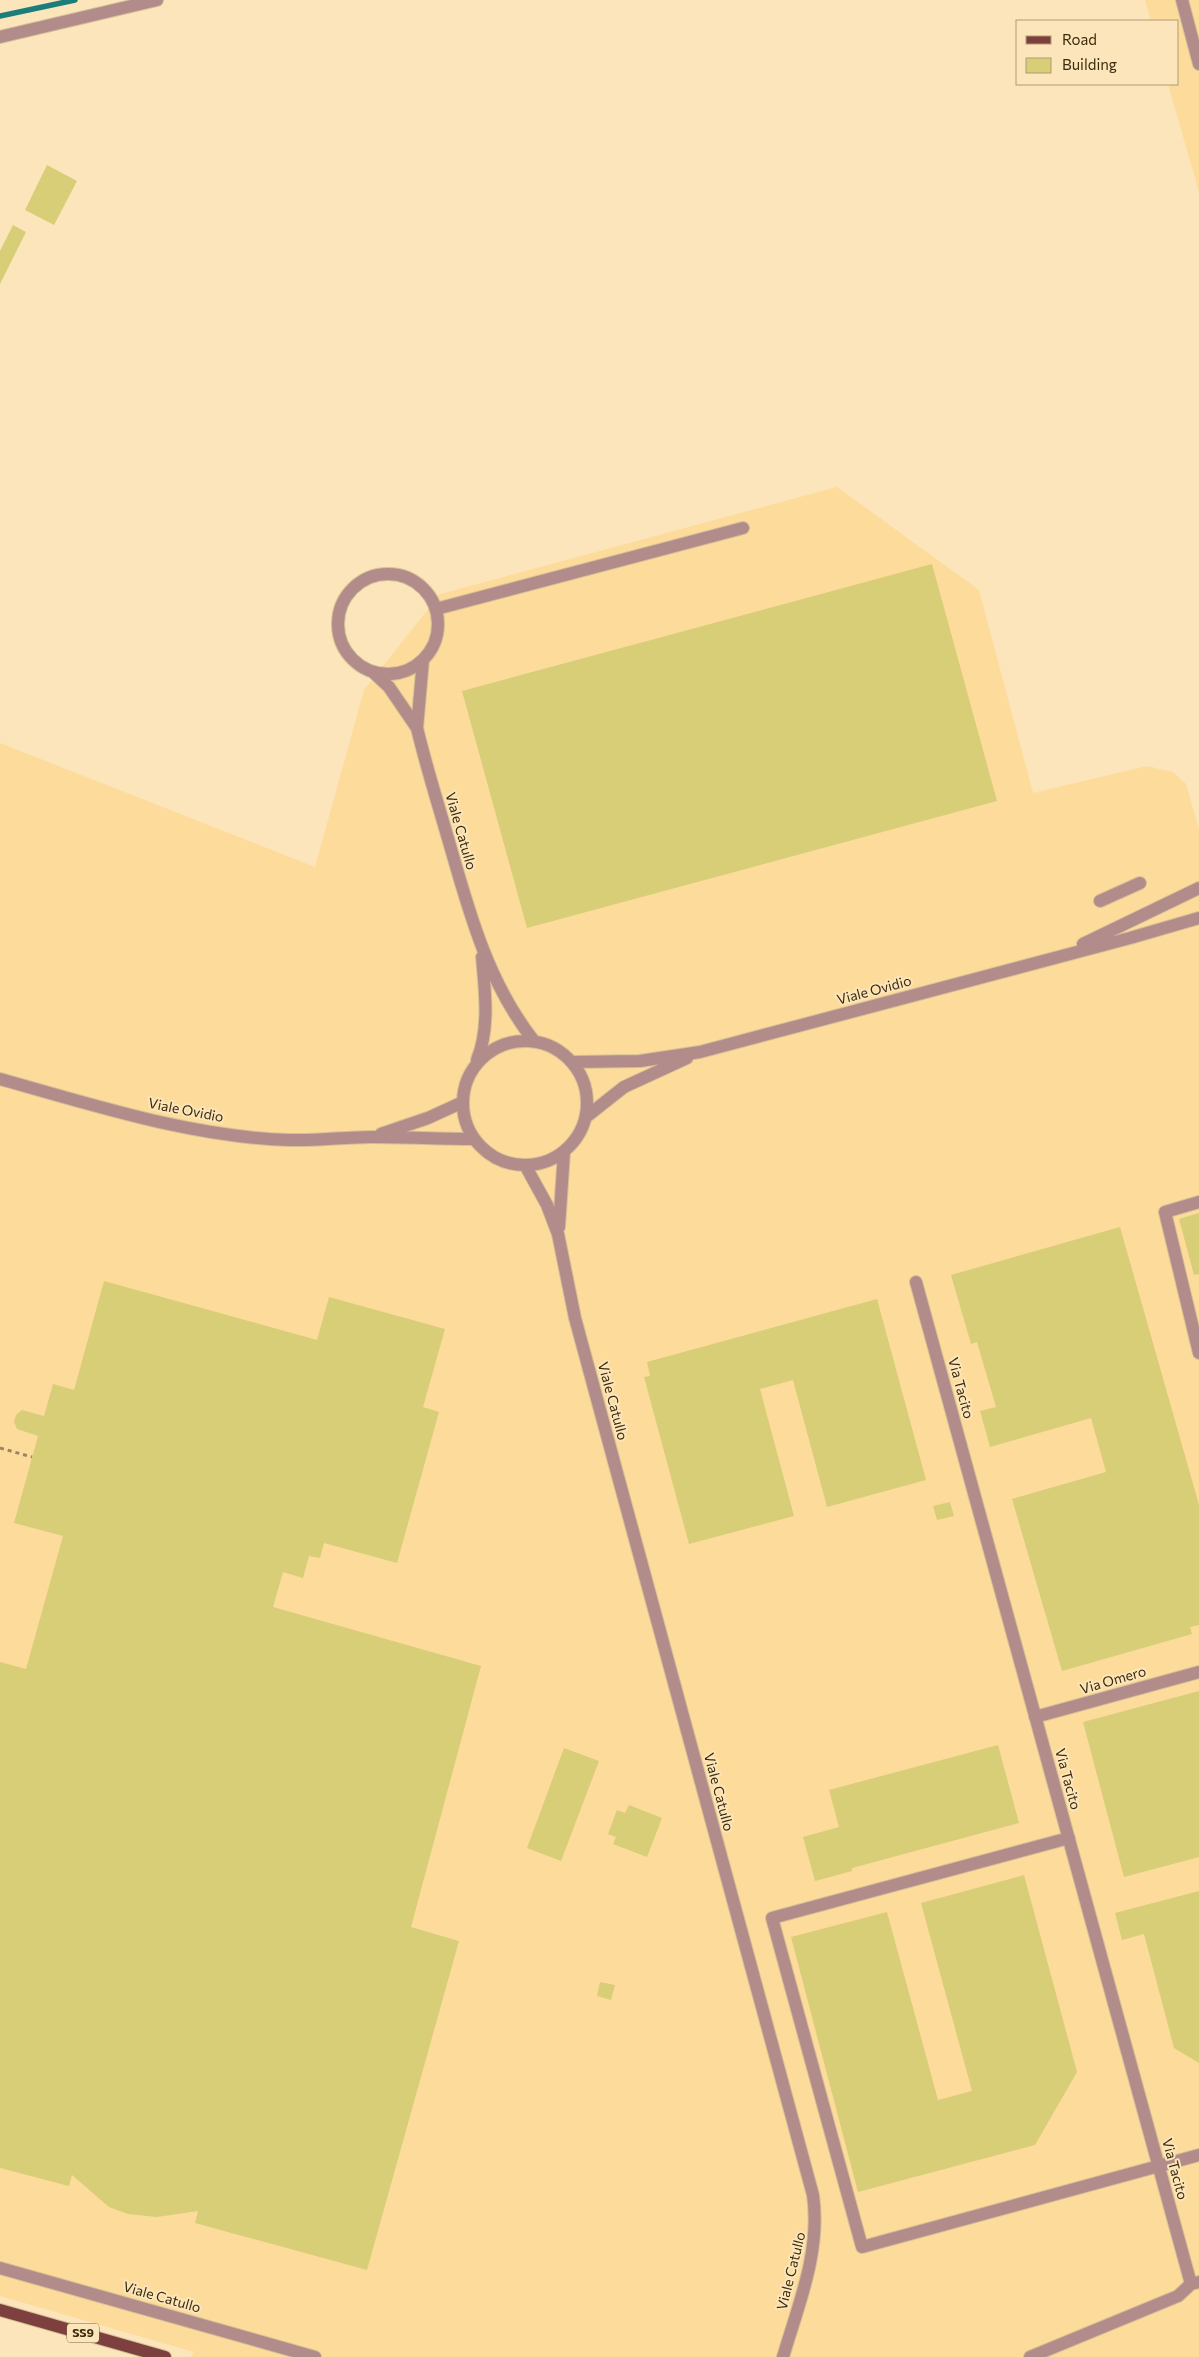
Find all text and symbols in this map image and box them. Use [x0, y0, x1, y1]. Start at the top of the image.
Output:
legend [1016, 20, 1179, 85]
text: Road [1062, 30, 1097, 48]
text: Building [1062, 55, 1117, 73]
street label: Viale Catullo [442, 790, 481, 872]
street label: Viale Ovidio [835, 971, 913, 1008]
street label: Viale Ovidio [147, 1094, 225, 1125]
street label: Via Tacito [945, 1355, 978, 1420]
street label: Viale Catullo [595, 1360, 632, 1442]
street label: Via Omero [1078, 1662, 1148, 1697]
street label: Via Tacito [1052, 1746, 1085, 1811]
street label: Viale Catullo [701, 1751, 738, 1833]
street label: Via Tacito [1159, 2136, 1192, 2201]
street label: Viale Catullo [773, 2230, 808, 2312]
street label: Viale Catullo [121, 2277, 203, 2316]
road number: SS9 [67, 2324, 99, 2342]

